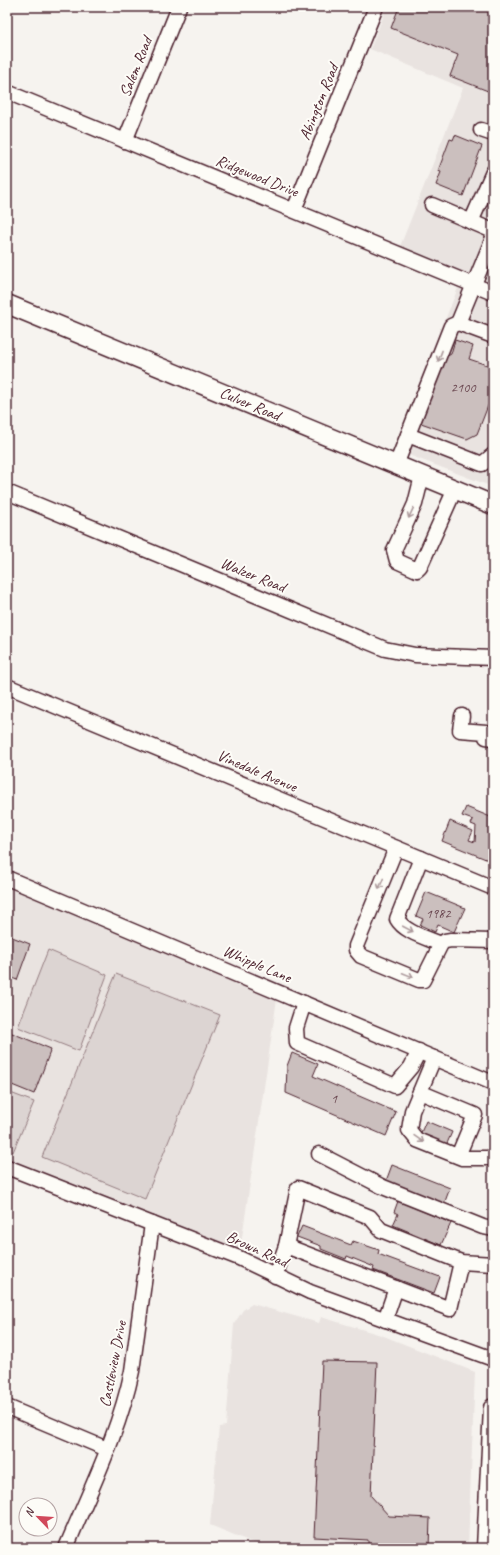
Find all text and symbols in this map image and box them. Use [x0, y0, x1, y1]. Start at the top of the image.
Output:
street label: Salem Road [115, 32, 158, 100]
street label: Abington Road [295, 59, 344, 143]
street label: Ridgewood Drive [213, 150, 303, 202]
one-way arrow [435, 349, 443, 361]
house number: 2100 [450, 379, 477, 396]
street label: Culver Road [217, 382, 286, 427]
one-way arrow [407, 507, 414, 519]
street label: Walzer Road [218, 553, 291, 598]
street label: Vinedale Avenue [214, 745, 302, 797]
one-way arrow [377, 877, 384, 889]
house number: 1982 [425, 905, 452, 922]
one-way arrow [402, 925, 414, 933]
street label: Whipple Lane [220, 941, 296, 988]
one-way arrow [401, 972, 413, 980]
house number: 1 [331, 1090, 338, 1107]
one-way arrow [413, 1135, 424, 1143]
street label: Brown Road [223, 1226, 293, 1273]
street label: Castleview Drive [95, 1317, 131, 1409]
north arrow [18, 1497, 58, 1537]
text: N [21, 1505, 38, 1519]

